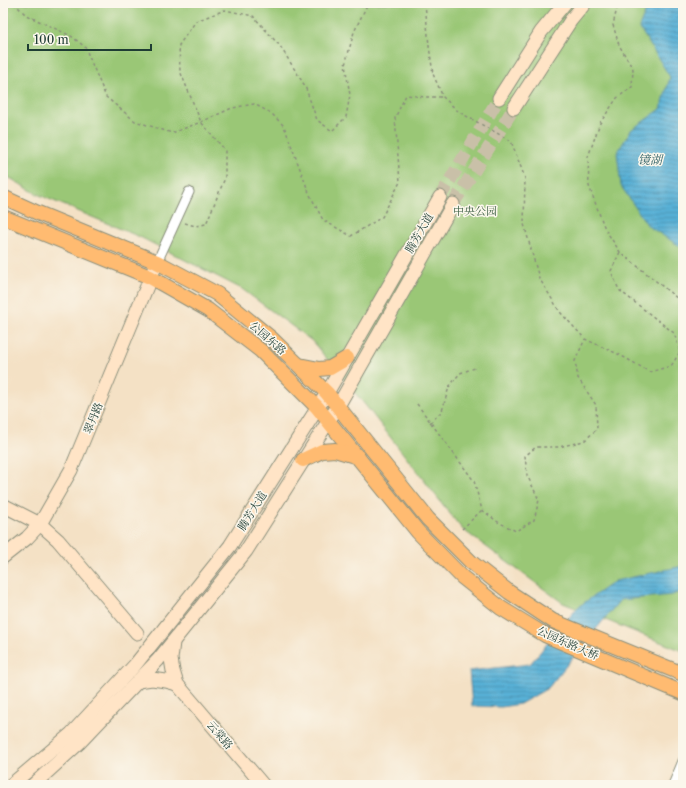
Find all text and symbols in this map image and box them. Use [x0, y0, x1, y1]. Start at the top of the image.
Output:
scale bar [28, 26, 151, 52]
text: 100 m [34, 32, 69, 47]
water label: 镜湖 [638, 152, 664, 167]
park label: 中央公园 [453, 204, 497, 218]
street label: 腾芳大道 [402, 210, 436, 256]
street label: 公园东路 [247, 318, 289, 358]
street label: 翠丹路 [80, 400, 106, 436]
street label: 腾芳大道 [234, 489, 270, 533]
street label: 公园东路大桥 [535, 623, 601, 663]
street label: 云棠路 [204, 718, 236, 752]

